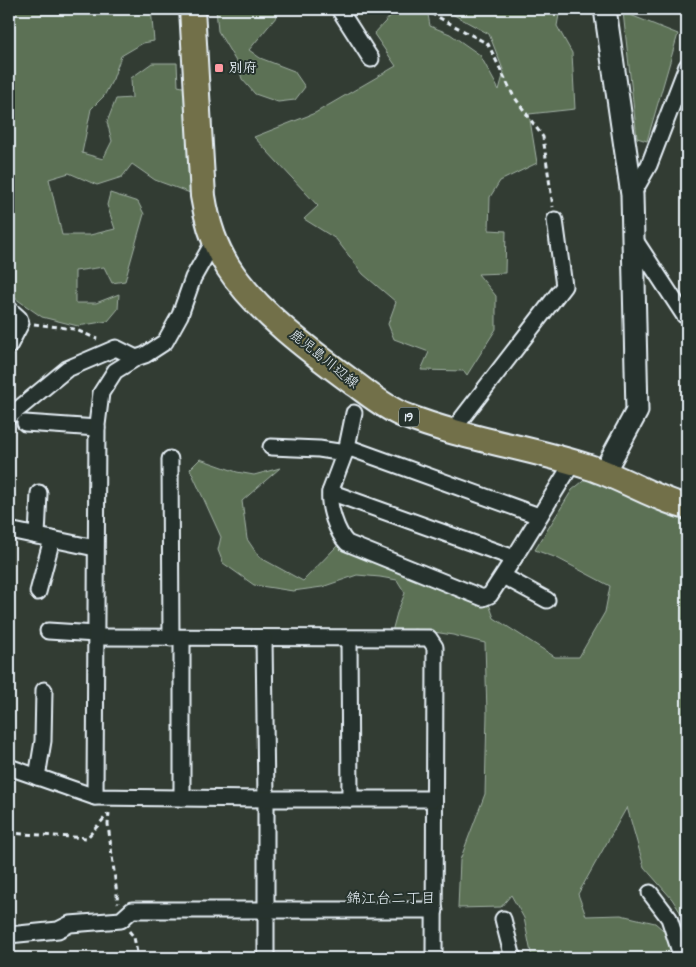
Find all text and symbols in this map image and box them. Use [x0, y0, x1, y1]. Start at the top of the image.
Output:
place label: 別府 [229, 58, 257, 78]
marker: 別府 [213, 62, 225, 74]
street label: 鹿児島川辺線 [285, 325, 363, 393]
road number: 19 [399, 408, 419, 427]
district label: 錦江台二丁目 [346, 888, 436, 909]

